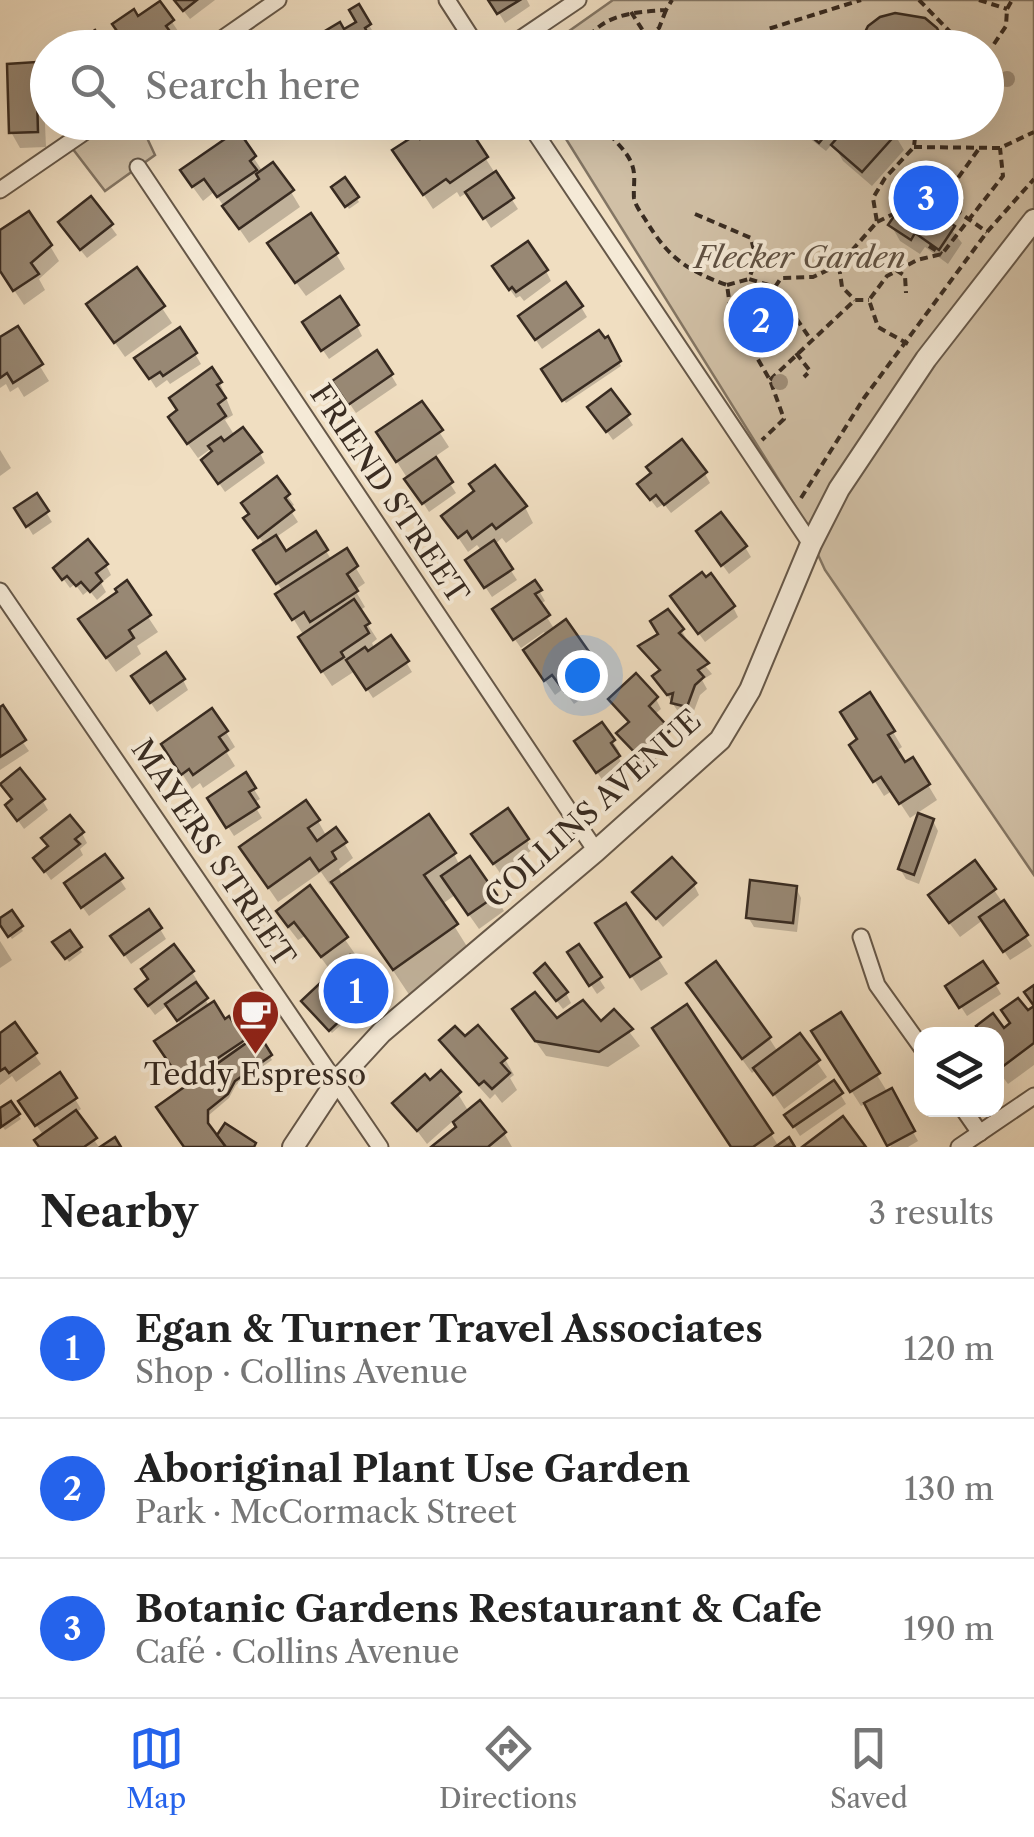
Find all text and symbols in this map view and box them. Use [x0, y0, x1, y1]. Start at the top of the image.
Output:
search box [30, 30, 1004, 140]
icon: search [65, 58, 120, 113]
text: Search here [145, 62, 360, 109]
pin: 3 [894, 160, 958, 236]
park label: Flecker Garden [692, 239, 906, 276]
pin: 2 [728, 282, 794, 358]
street label: FRIEND STREET [302, 377, 477, 611]
your location [557, 650, 608, 701]
street label: COLLINS AVENUE [477, 702, 709, 916]
street label: MAYERS STREET [124, 732, 303, 974]
pin: 1 [324, 954, 388, 1028]
cafe icon: Teddy Espresso [229, 988, 281, 1056]
map controls [914, 1027, 1004, 1117]
button: layers [914, 1027, 1004, 1117]
place label: Teddy Espresso [144, 1056, 366, 1093]
text: Nearby [40, 1186, 198, 1238]
text: 3 results [868, 1193, 994, 1232]
text: Egan & Turner Travel Associates [135, 1305, 763, 1352]
text: 1 [65, 1329, 80, 1368]
text: 120 m [904, 1329, 994, 1368]
text: Shop · Collins Avenue [135, 1352, 468, 1391]
text: Aboriginal Plant Use Garden [135, 1445, 690, 1492]
text: 2 [63, 1469, 82, 1508]
text: 130 m [904, 1469, 994, 1508]
text: Park · McCormack Street [135, 1492, 517, 1531]
text: Botanic Gardens Restaurant & Cafe [135, 1585, 822, 1632]
text: 3 [63, 1609, 82, 1648]
text: 190 m [903, 1609, 994, 1648]
text: Café · Collins Avenue [135, 1632, 460, 1671]
tab: Map [126, 1721, 186, 1815]
tab: Directions [439, 1721, 577, 1815]
tab: Saved [830, 1721, 908, 1815]

